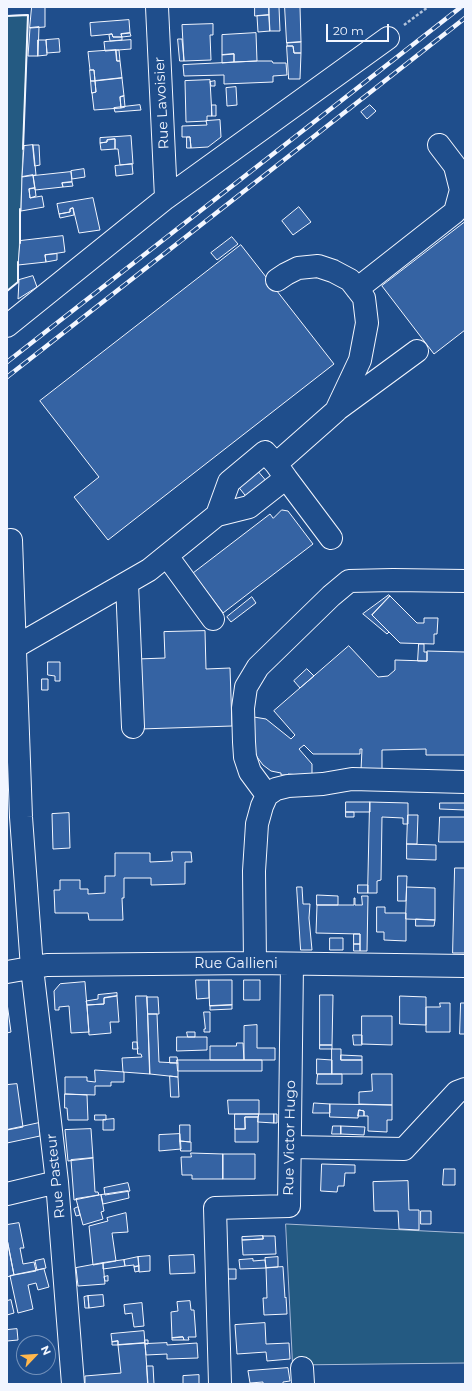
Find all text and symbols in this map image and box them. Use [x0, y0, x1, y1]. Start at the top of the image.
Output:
scale bar [328, 16, 391, 42]
text: 20 m [333, 23, 364, 38]
street label: Rue Lavoisier [151, 56, 173, 150]
street label: Rue Gallieni [194, 956, 278, 972]
street label: Rue Victor Hugo [281, 1080, 299, 1196]
street label: Rue Pasteur [43, 1133, 69, 1219]
north arrow [16, 1335, 56, 1375]
text: N [38, 1343, 54, 1357]

